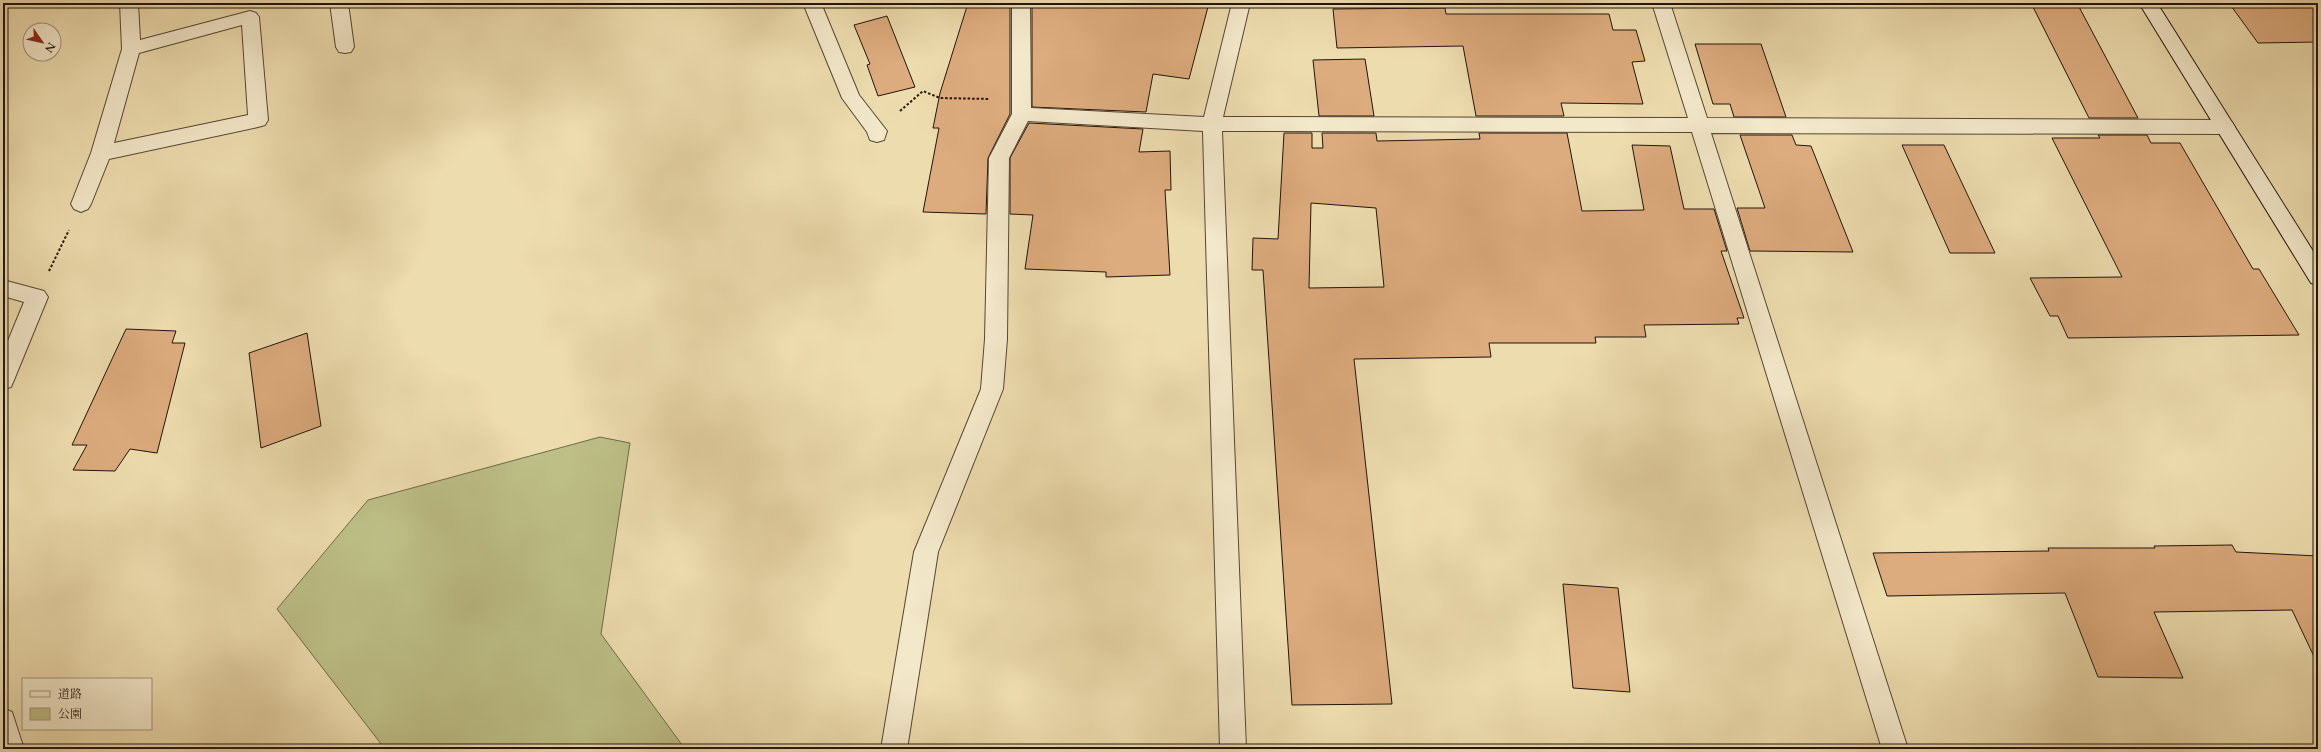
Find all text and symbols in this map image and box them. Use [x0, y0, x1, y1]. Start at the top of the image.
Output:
north arrow [22, 22, 62, 62]
text: N [41, 39, 59, 56]
legend [22, 678, 152, 730]
text: 道路 [58, 686, 82, 702]
text: 公園 [58, 706, 82, 722]

